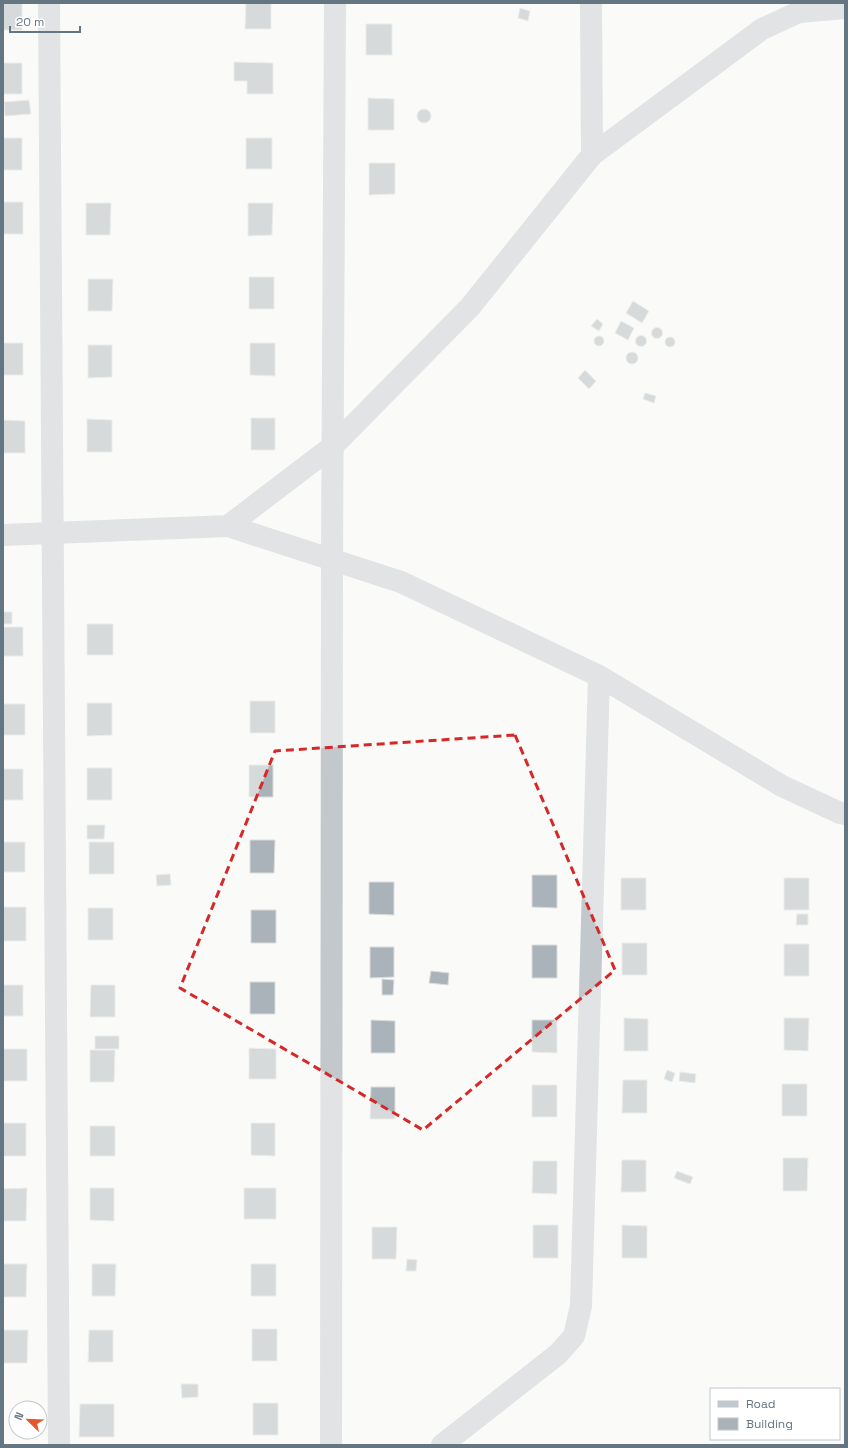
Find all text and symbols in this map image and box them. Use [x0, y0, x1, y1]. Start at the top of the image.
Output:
scale bar [10, 8, 80, 34]
text: 20 m [16, 14, 44, 30]
legend [710, 1388, 840, 1440]
text: Road [746, 1396, 775, 1412]
north arrow [8, 1400, 48, 1440]
text: N [11, 1410, 27, 1422]
text: Building [746, 1416, 793, 1432]

